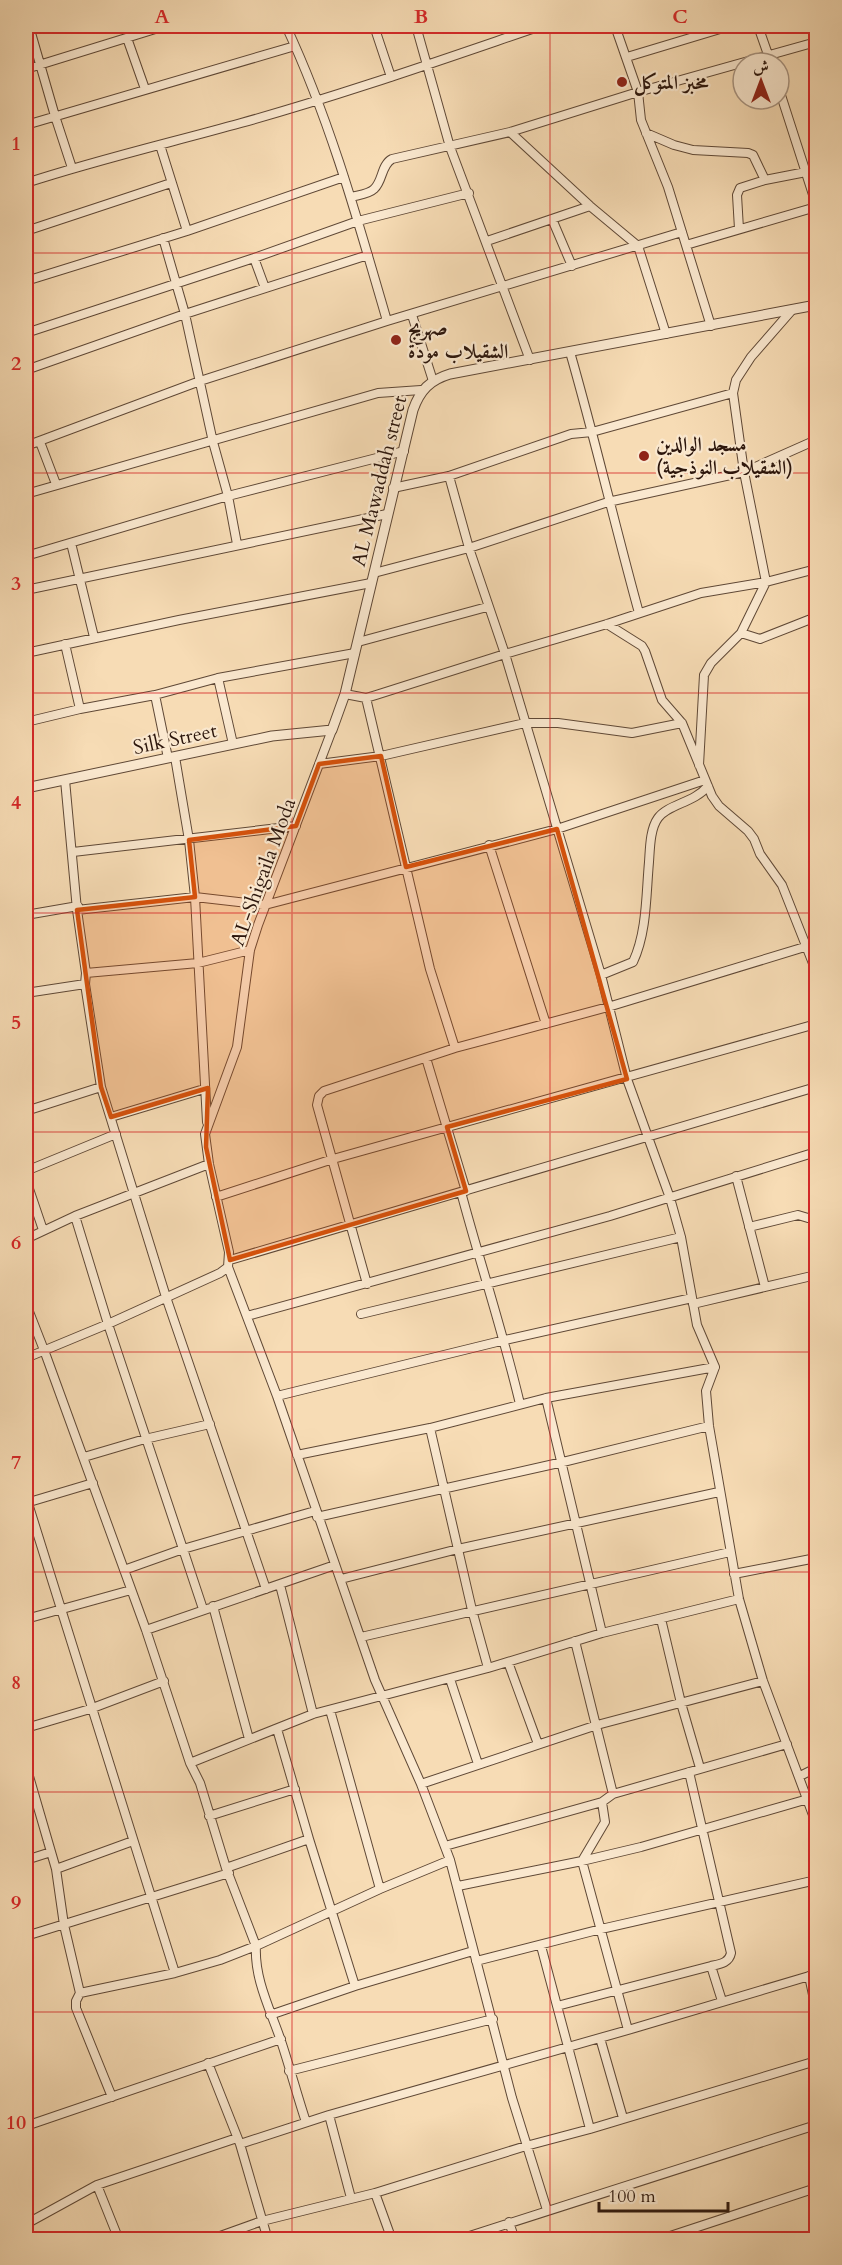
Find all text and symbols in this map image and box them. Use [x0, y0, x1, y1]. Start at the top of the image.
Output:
text: A [154, 3, 170, 30]
text: B [414, 3, 428, 30]
text: C [672, 3, 688, 30]
north arrow [731, 51, 791, 111]
text: ش [753, 56, 769, 78]
place label: مخبز المتوكل [634, 69, 709, 96]
marker: مخبز المتوكل [615, 75, 629, 89]
text: 1 [11, 130, 21, 157]
place label: صهريج الشقيلاب مودة [408, 315, 508, 365]
marker: صهريج الشقيلاب مودة [389, 333, 403, 347]
text: 2 [11, 350, 21, 377]
street label: AL Mawaddah street [345, 392, 413, 569]
place label: مسجد الوالدين (الشقيلاب النوذجية) [656, 431, 793, 481]
marker: مسجد الوالدين (الشقيلاب النوذجية) [637, 449, 651, 463]
text: 3 [11, 570, 21, 597]
street label: Silk Street [131, 717, 220, 761]
text: 4 [11, 789, 21, 816]
street label: AL-Shigaila Moda [224, 794, 302, 950]
text: 5 [11, 1009, 21, 1036]
text: 6 [11, 1229, 21, 1256]
text: 7 [11, 1449, 21, 1476]
text: 8 [11, 1669, 21, 1696]
text: 9 [11, 1889, 21, 1916]
text: 10 [6, 2109, 26, 2136]
scale bar [599, 2175, 728, 2213]
text: 100 m [608, 2184, 656, 2209]

